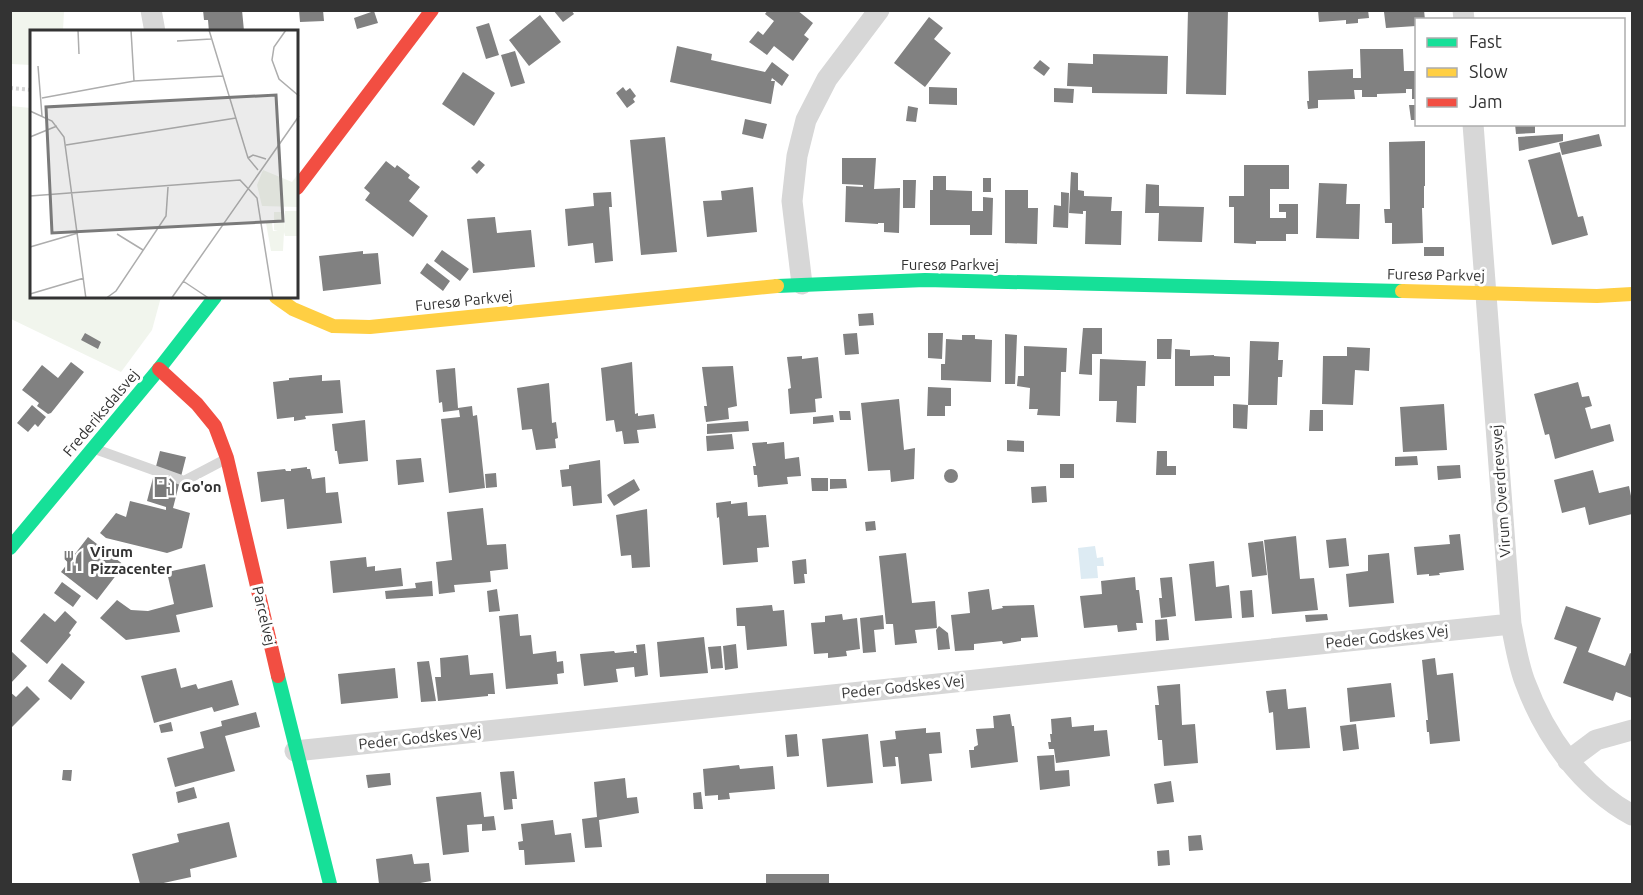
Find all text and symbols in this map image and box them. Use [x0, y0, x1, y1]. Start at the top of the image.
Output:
legend [1415, 18, 1625, 126]
inset map [30, 30, 298, 298]
text: Fast [1469, 31, 1502, 51]
text: Slow [1469, 61, 1508, 81]
text: Jam [1469, 91, 1503, 111]
street label: Furesø Parkvej [901, 256, 999, 273]
street label: Furesø Parkvej [1387, 265, 1485, 284]
street label: Furesø Parkvej [414, 287, 514, 314]
street label: Frederiksdalsvej [59, 366, 142, 460]
street label: Virum Overdrevsvej [1487, 424, 1514, 558]
fuel station icon: Go'on [152, 475, 176, 499]
place label: Go'on [181, 478, 222, 495]
place label: Virum Pizzacenter [90, 543, 173, 577]
restaurant icon: Virum Pizzacenter [61, 549, 85, 573]
street label: Parcelvej [249, 584, 280, 647]
street label: Peder Godskes Vej [1325, 622, 1449, 651]
street label: Peder Godskes Vej [841, 672, 965, 701]
street label: Peder Godskes Vej [358, 723, 482, 752]

